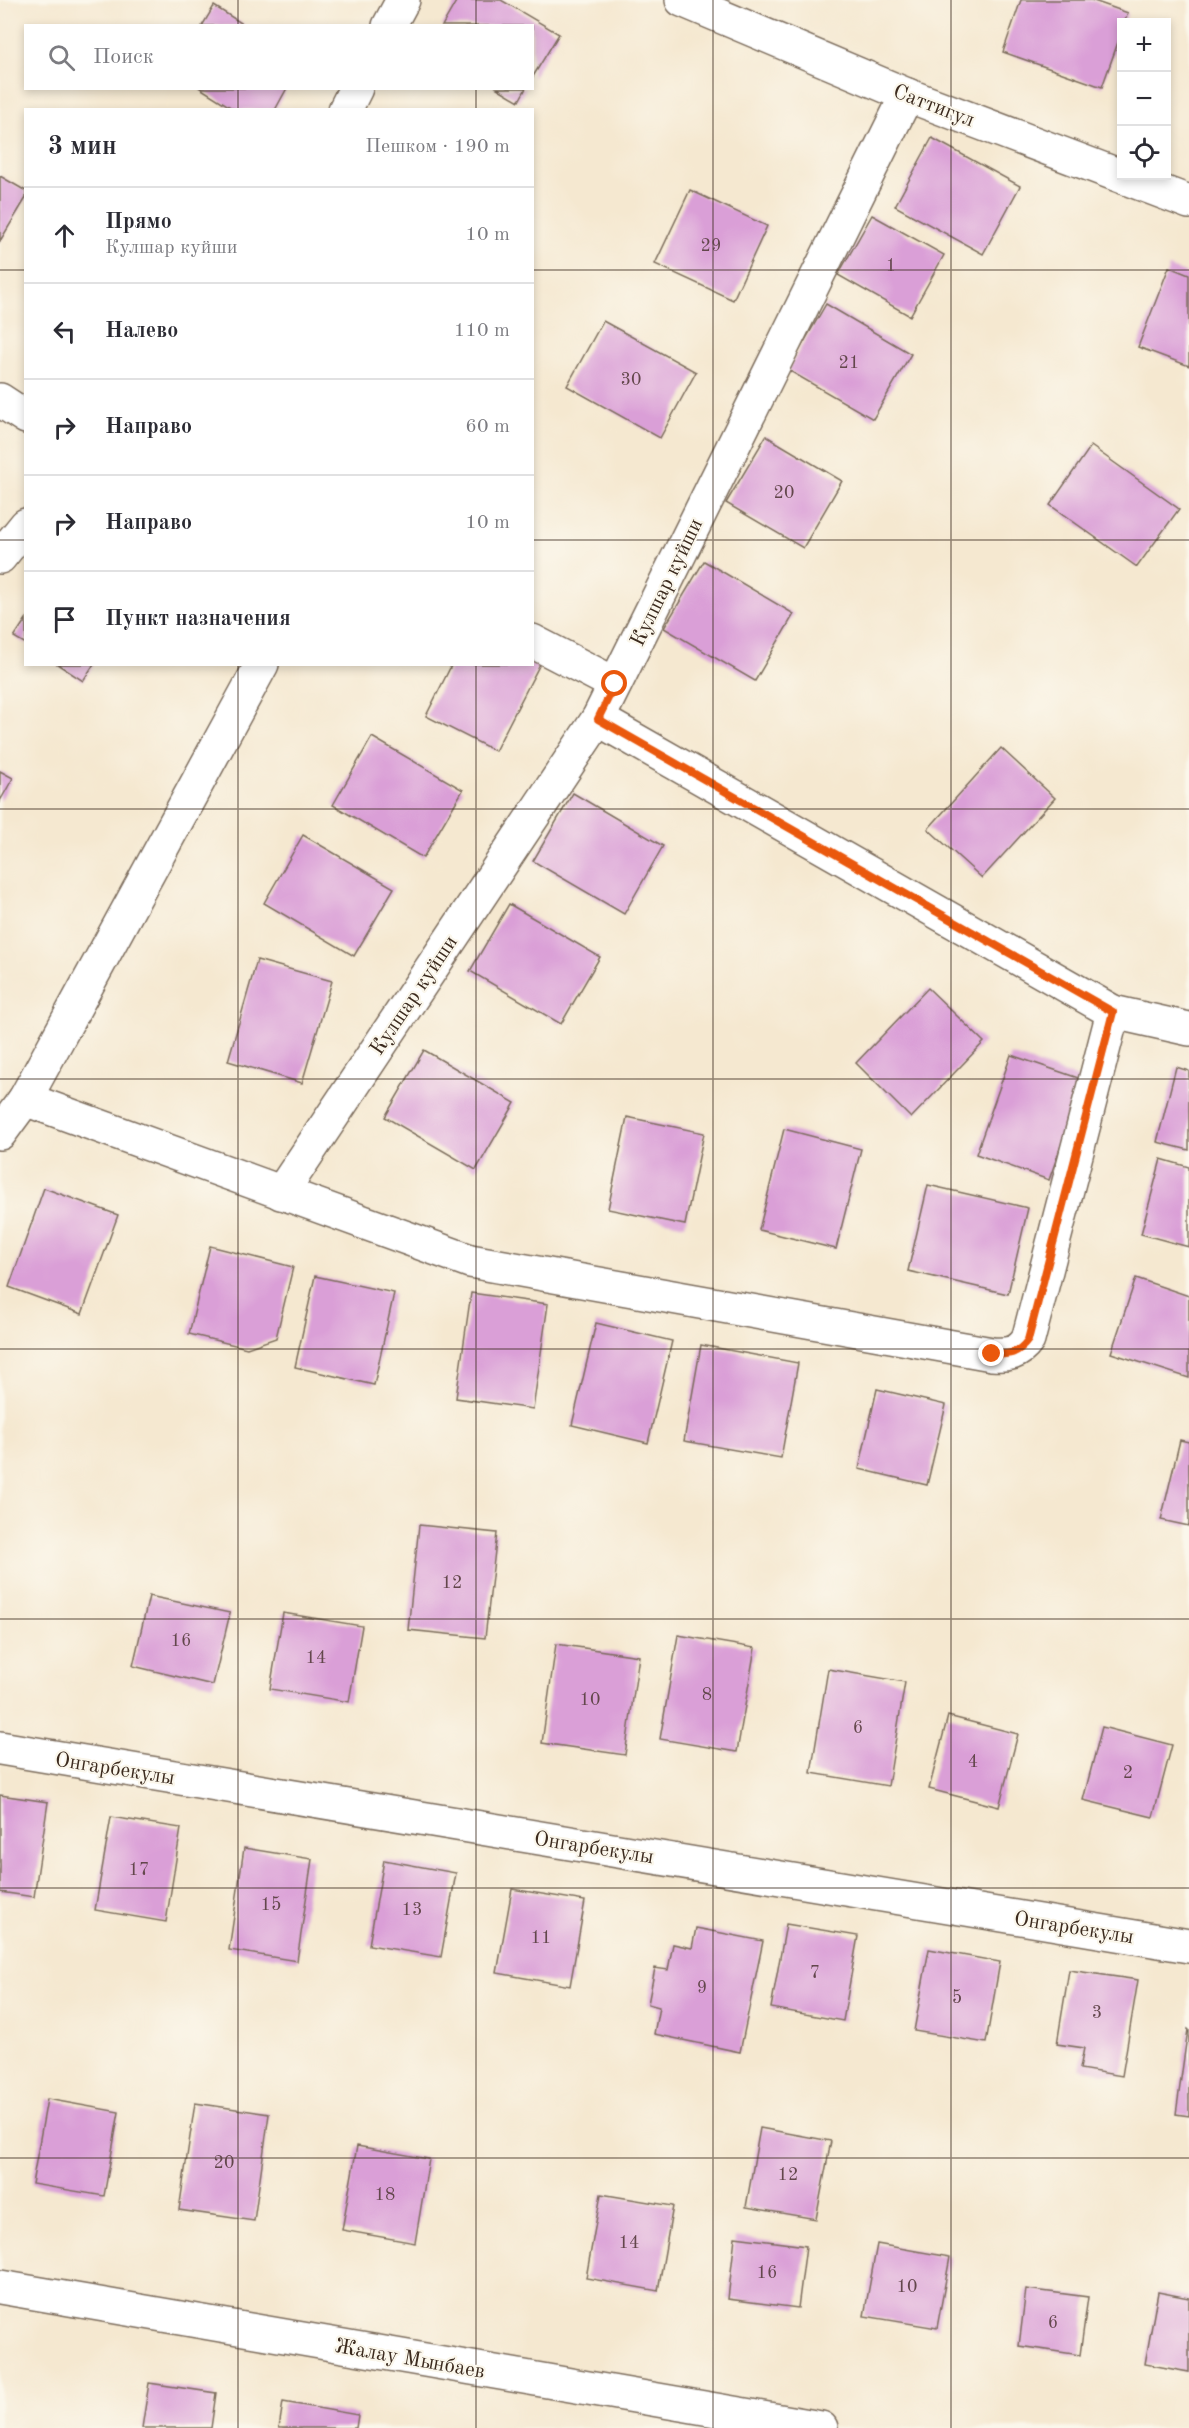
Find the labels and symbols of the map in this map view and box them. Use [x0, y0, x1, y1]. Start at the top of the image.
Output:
street label: Саттигул [890, 81, 977, 131]
house number: 29 [701, 237, 721, 255]
house number: 1 [886, 257, 896, 275]
house number: 21 [839, 354, 859, 372]
house number: 30 [621, 371, 641, 389]
house number: 20 [774, 484, 794, 502]
street label: Кулшар куйши [627, 515, 707, 650]
route start [601, 670, 627, 696]
street label: Кулшар куйши [367, 932, 462, 1059]
route end [978, 1340, 1004, 1366]
house number: 12 [442, 1574, 462, 1592]
house number: 16 [171, 1632, 191, 1650]
house number: 14 [306, 1649, 326, 1667]
house number: 8 [702, 1686, 712, 1704]
house number: 10 [580, 1691, 600, 1709]
house number: 6 [853, 1719, 863, 1737]
street label: Онгарбекулы [53, 1750, 176, 1789]
house number: 4 [968, 1753, 978, 1771]
house number: 2 [1123, 1764, 1133, 1782]
street label: Онгарбекулы [532, 1829, 655, 1868]
house number: 17 [129, 1861, 149, 1879]
house number: 15 [261, 1896, 281, 1914]
house number: 13 [402, 1901, 422, 1919]
street label: Онгарбекулы [1012, 1909, 1135, 1948]
house number: 11 [531, 1929, 551, 1947]
house number: 7 [810, 1964, 820, 1982]
house number: 9 [697, 1979, 707, 1997]
house number: 5 [952, 1989, 962, 2007]
house number: 3 [1092, 2004, 1102, 2022]
house number: 20 [214, 2154, 234, 2172]
house number: 12 [778, 2166, 798, 2184]
house number: 18 [375, 2186, 395, 2204]
house number: 14 [619, 2234, 639, 2252]
house number: 16 [757, 2264, 777, 2282]
house number: 10 [897, 2278, 917, 2296]
house number: 6 [1048, 2314, 1058, 2332]
street label: Жалау Мынбаев [333, 2336, 486, 2383]

